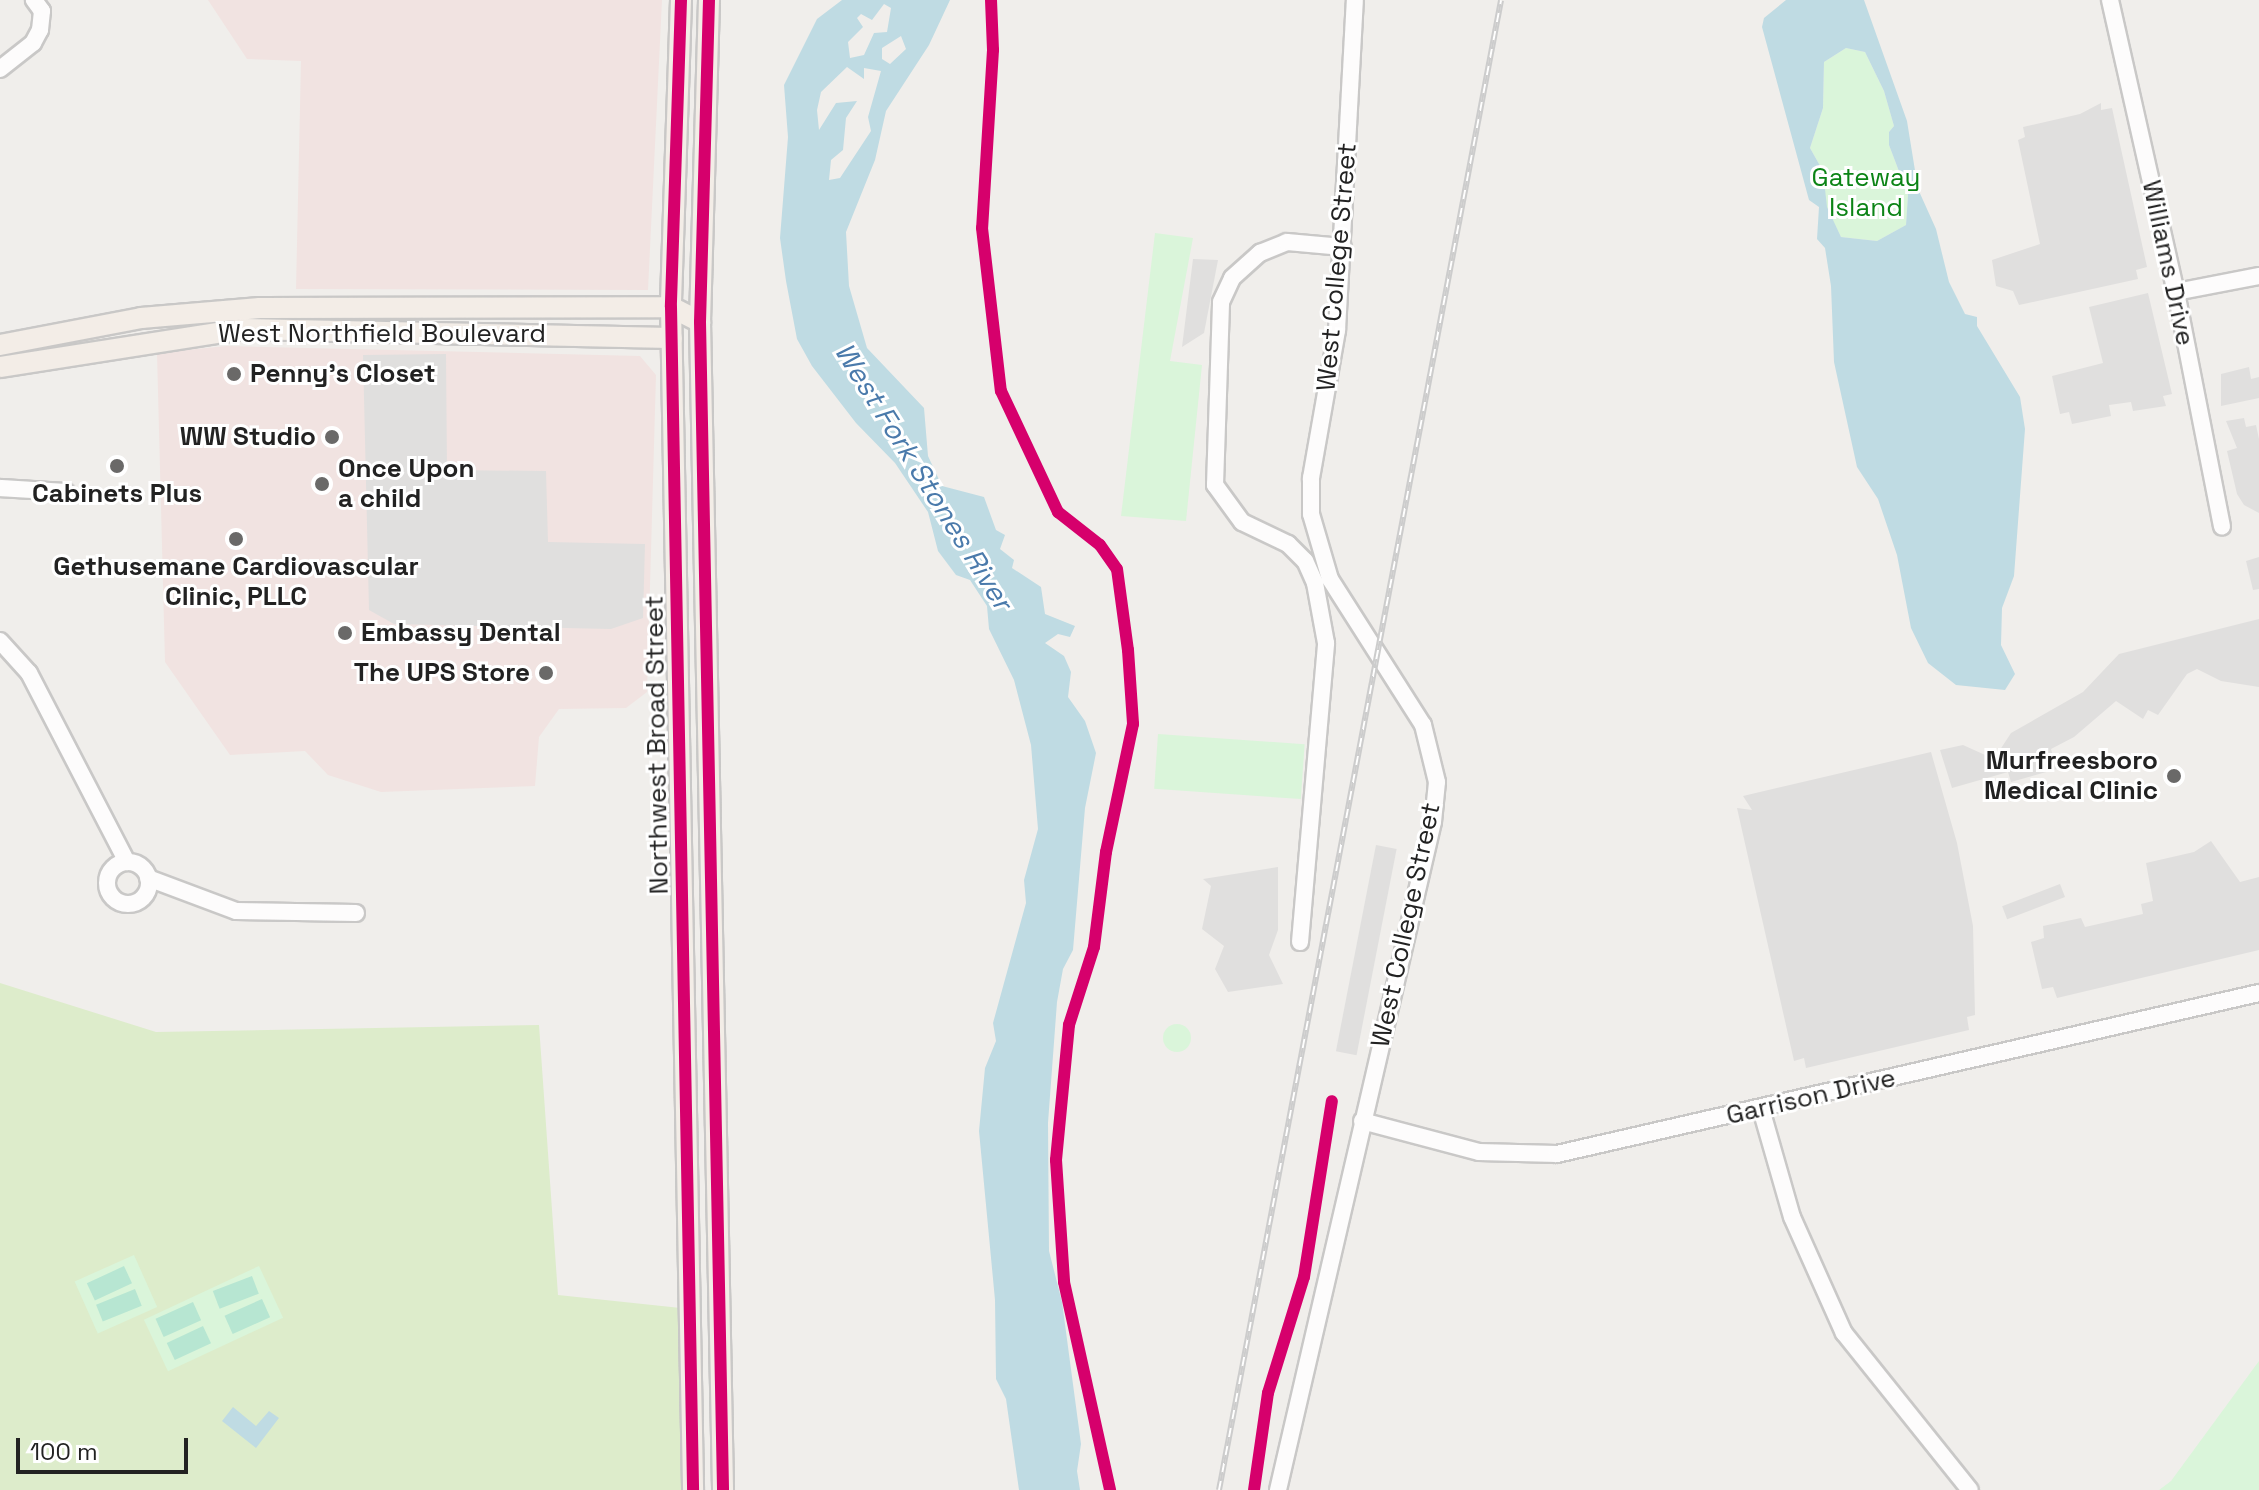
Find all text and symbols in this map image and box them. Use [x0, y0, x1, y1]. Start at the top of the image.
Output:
street label: West College Street [1311, 142, 1363, 392]
park label: Gateway Island [1811, 162, 1921, 224]
street label: Williams Drive [2135, 177, 2201, 349]
street label: West Northfield Boulevard [218, 318, 546, 350]
water label: West Fork Stones River [828, 336, 1020, 616]
place label: Penny's Closet [250, 358, 435, 390]
marker: Penny's Closet [225, 365, 243, 383]
place label: WW Studio [180, 421, 316, 453]
marker: WW Studio [323, 428, 341, 446]
place label: Once Upon a child [338, 453, 474, 514]
marker: Cabinets Plus [108, 457, 126, 475]
marker: Once Upon a child [313, 475, 331, 493]
place label: Cabinets Plus [32, 478, 202, 510]
marker: Gethusemane Cardiovascular Clinic, PLLC [227, 530, 245, 548]
place label: Gethusemane Cardiovascular Clinic, PLLC [53, 551, 419, 612]
street label: Northwest Broad Street [639, 595, 675, 895]
place label: Embassy Dental [361, 617, 561, 649]
marker: Embassy Dental [336, 624, 354, 642]
place label: The UPS Store [354, 657, 530, 689]
marker: The UPS Store [537, 664, 555, 682]
place label: Murfreesboro Medical Clinic [1984, 745, 2158, 806]
marker: Murfreesboro Medical Clinic [2165, 767, 2183, 785]
street label: West College Street [1365, 800, 1447, 1050]
street label: Garrison Drive [1723, 1062, 1899, 1132]
scale bar [20, 1422, 192, 1472]
text: 100 m [30, 1436, 98, 1467]

